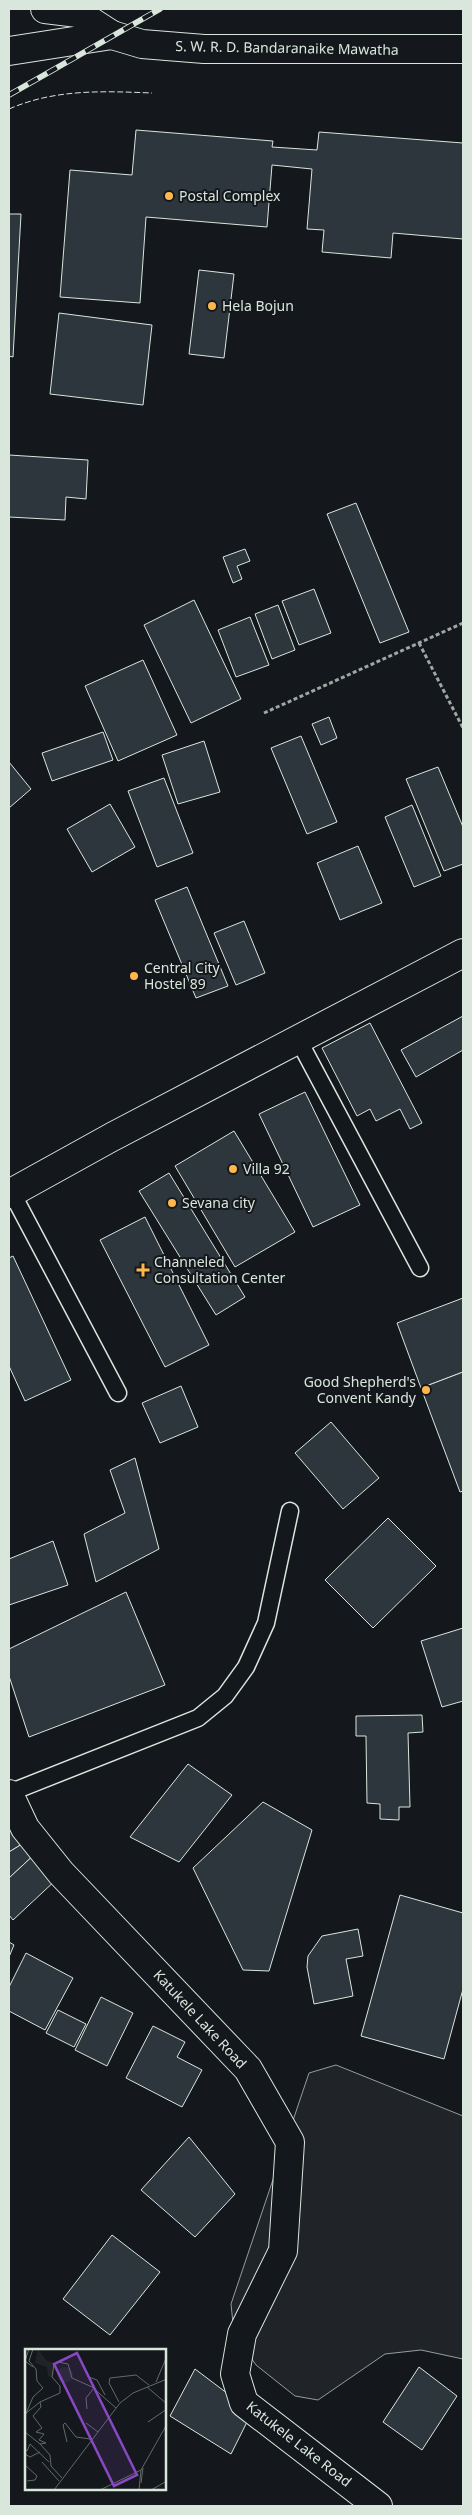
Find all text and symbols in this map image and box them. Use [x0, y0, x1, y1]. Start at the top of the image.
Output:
street label: S. W. R. D. Bandaranaike Mawatha [175, 36, 399, 59]
place label: Postal Complex [179, 186, 281, 205]
marker: Postal Complex [163, 190, 175, 202]
place label: Hela Bojun [222, 296, 294, 315]
marker: Hela Bojun [206, 300, 218, 312]
place label: Central City Hostel 89 [144, 958, 221, 993]
marker: Central City Hostel 89 [128, 970, 140, 982]
place label: Villa 92 [243, 1159, 290, 1178]
marker: Villa 92 [227, 1163, 239, 1175]
place label: Sevana city [182, 1193, 256, 1212]
marker: Sevana city [166, 1197, 178, 1209]
place label: Channeled Consultation Center [154, 1252, 286, 1287]
marker: Channeled Consultation Center [136, 1263, 150, 1277]
place label: Good Shepherd's Convent Kandy [304, 1372, 417, 1407]
marker: Good Shepherd's Convent Kandy [420, 1384, 432, 1396]
street label: Katukele Lake Road [150, 1965, 251, 2072]
inset map [25, 2349, 166, 2490]
street label: Katukele Lake Road [243, 2397, 356, 2491]

